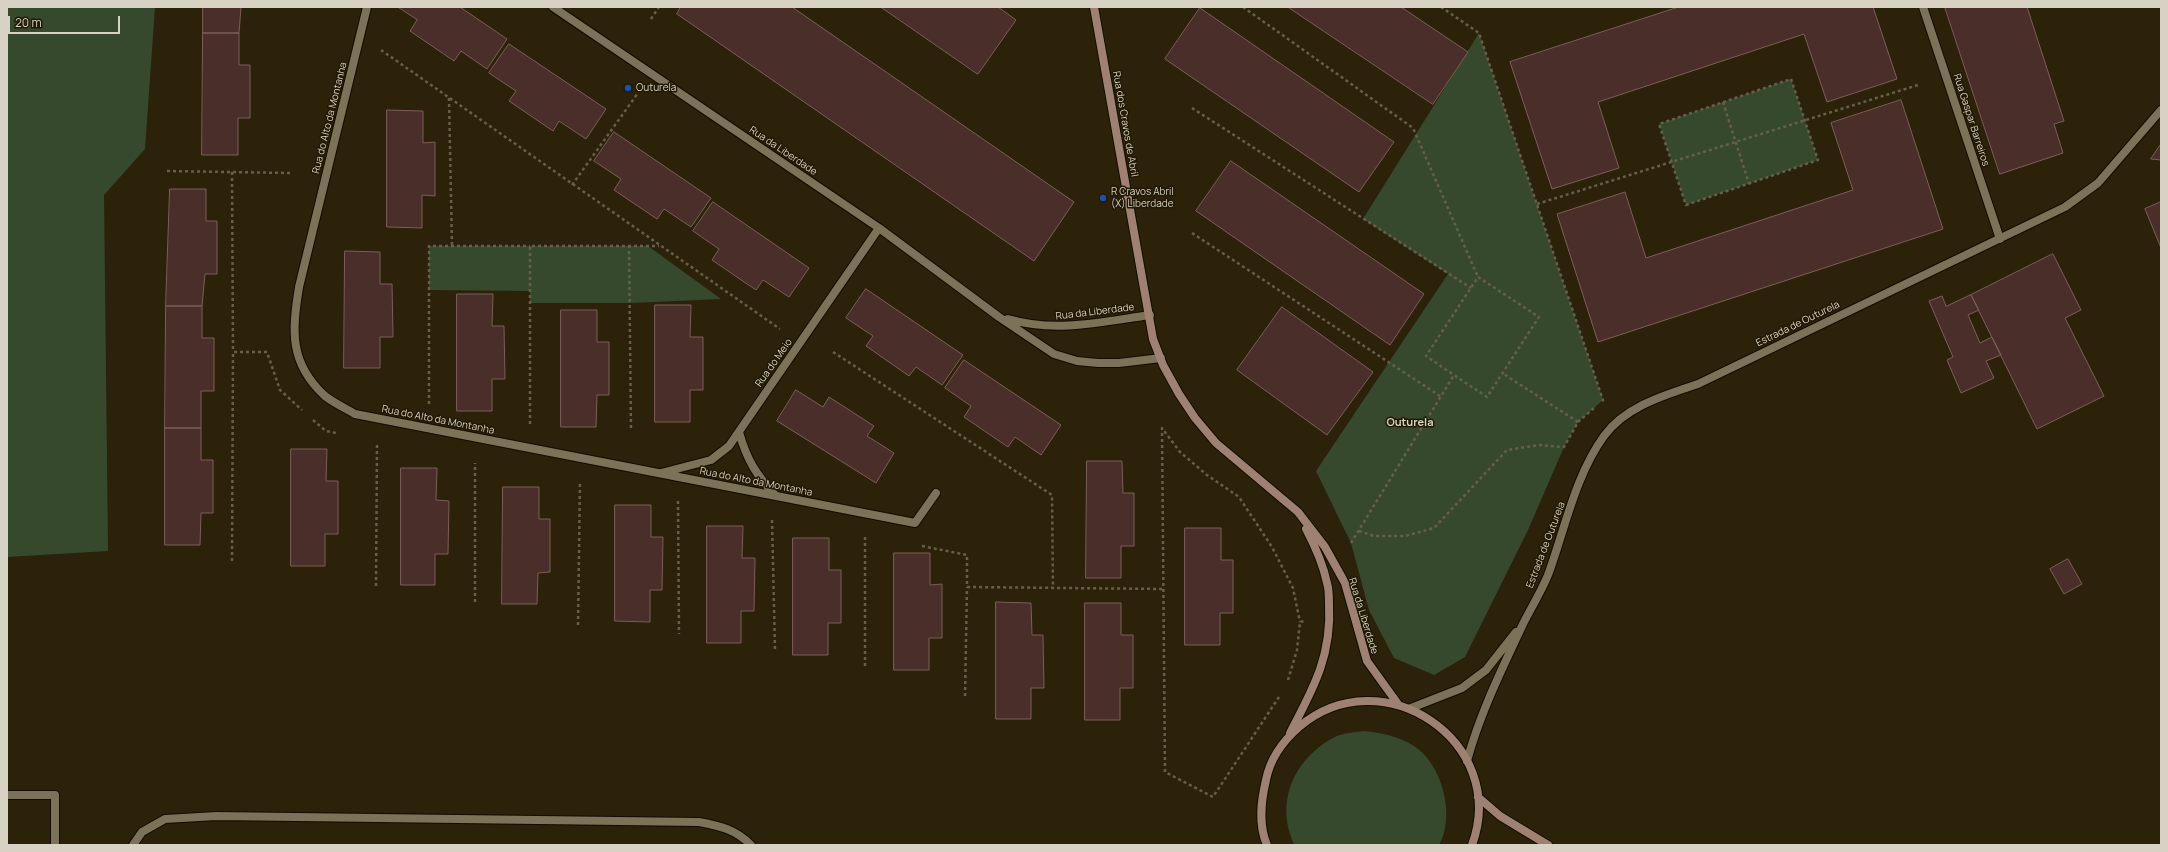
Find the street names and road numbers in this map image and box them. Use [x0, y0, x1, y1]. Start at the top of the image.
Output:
street label: Rua do Alto da Montanha [310, 61, 350, 175]
street label: Rua dos Cravos de Abril [1110, 70, 1140, 178]
street label: Rua Gaspar Barreiros [1950, 72, 1992, 168]
street label: Rua da Liberdade [747, 124, 819, 178]
street label: Estrada de Outurela [1754, 299, 1842, 349]
street label: Rua da Liberdade [1055, 301, 1135, 323]
street label: Rua do Meio [753, 337, 795, 389]
street label: Rua do Alto da Montanha [381, 403, 495, 437]
street label: Rua do Alto da Montanha [699, 465, 813, 499]
street label: Estrada de Outurela [1524, 500, 1568, 590]
street label: Rua da Liberdade [1346, 576, 1380, 656]

